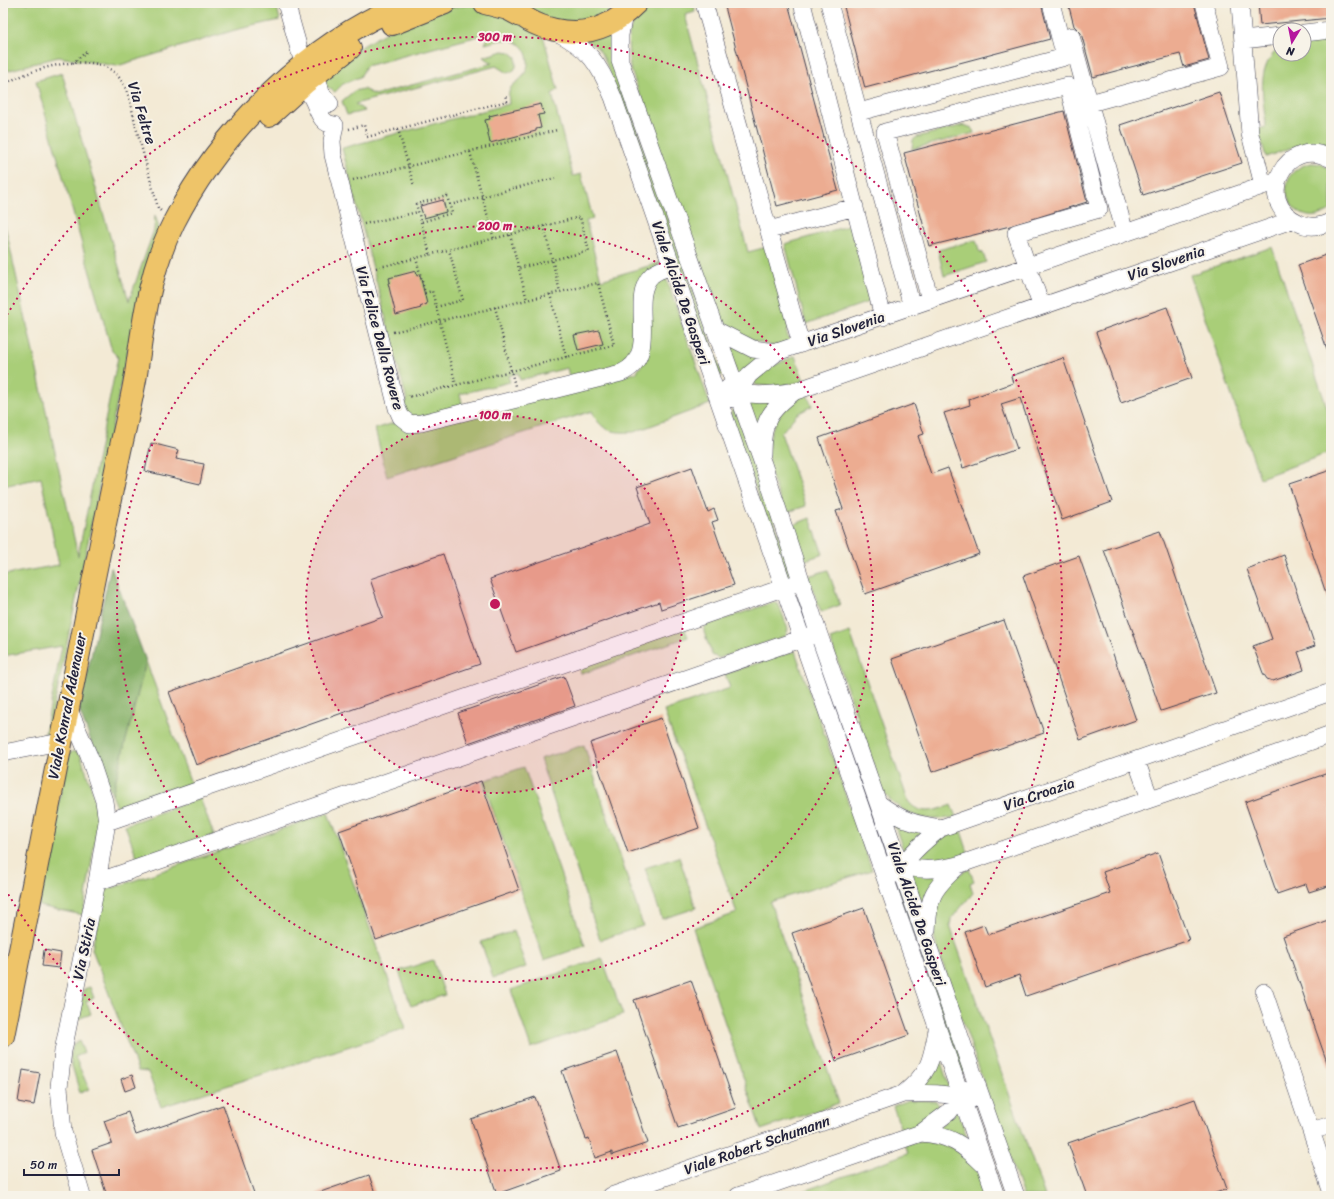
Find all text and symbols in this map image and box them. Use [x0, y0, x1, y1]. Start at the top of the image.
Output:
north arrow [1272, 22, 1312, 62]
text: 300 m [477, 26, 513, 48]
text: N [1285, 41, 1297, 62]
street label: Via Feltre [120, 78, 164, 148]
text: 200 m [477, 215, 513, 237]
street label: Viale Alcide De Gasperi [644, 217, 718, 369]
street label: Via Slovenia [1124, 238, 1209, 288]
street label: Via Felice Della Rovere [348, 263, 412, 413]
street label: Via Slovenia [804, 304, 889, 354]
text: 100 m [479, 404, 512, 426]
centre of rings [488, 597, 502, 611]
street label: Viale Konrad Adenauer [40, 630, 94, 781]
street label: Via Croazia [1000, 770, 1079, 818]
street label: Viale Alcide De Gasperi [880, 838, 954, 990]
street label: Via Stiria [65, 915, 103, 982]
street label: Viale Robert Schumann [680, 1108, 834, 1182]
scale bar [24, 1151, 119, 1177]
text: 50 m [30, 1154, 57, 1176]

